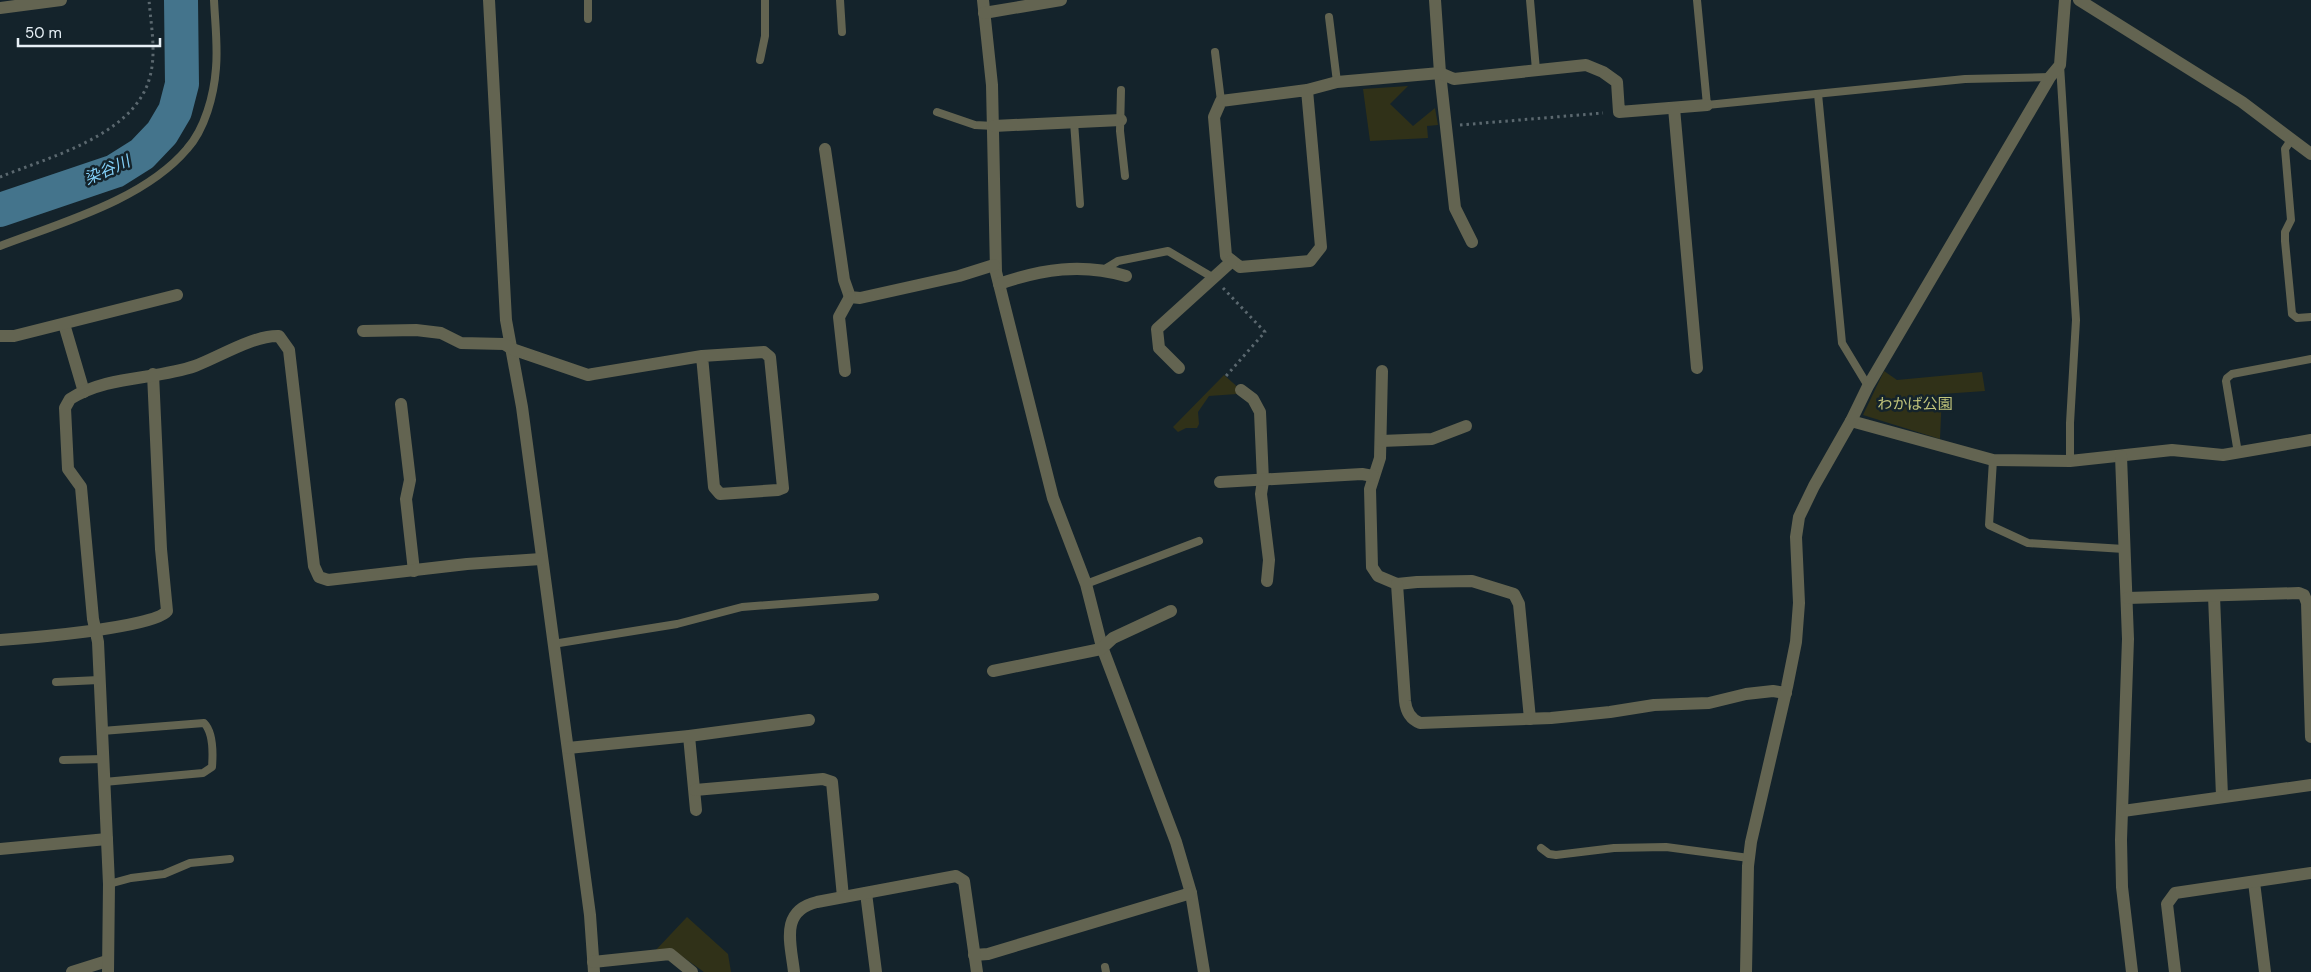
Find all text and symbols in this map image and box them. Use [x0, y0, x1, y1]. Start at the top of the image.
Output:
scale bar [18, 15, 160, 47]
text: 50 m [25, 23, 62, 43]
water label: 染谷川 [81, 150, 135, 189]
park label: わかば公園 [1877, 394, 1953, 414]

